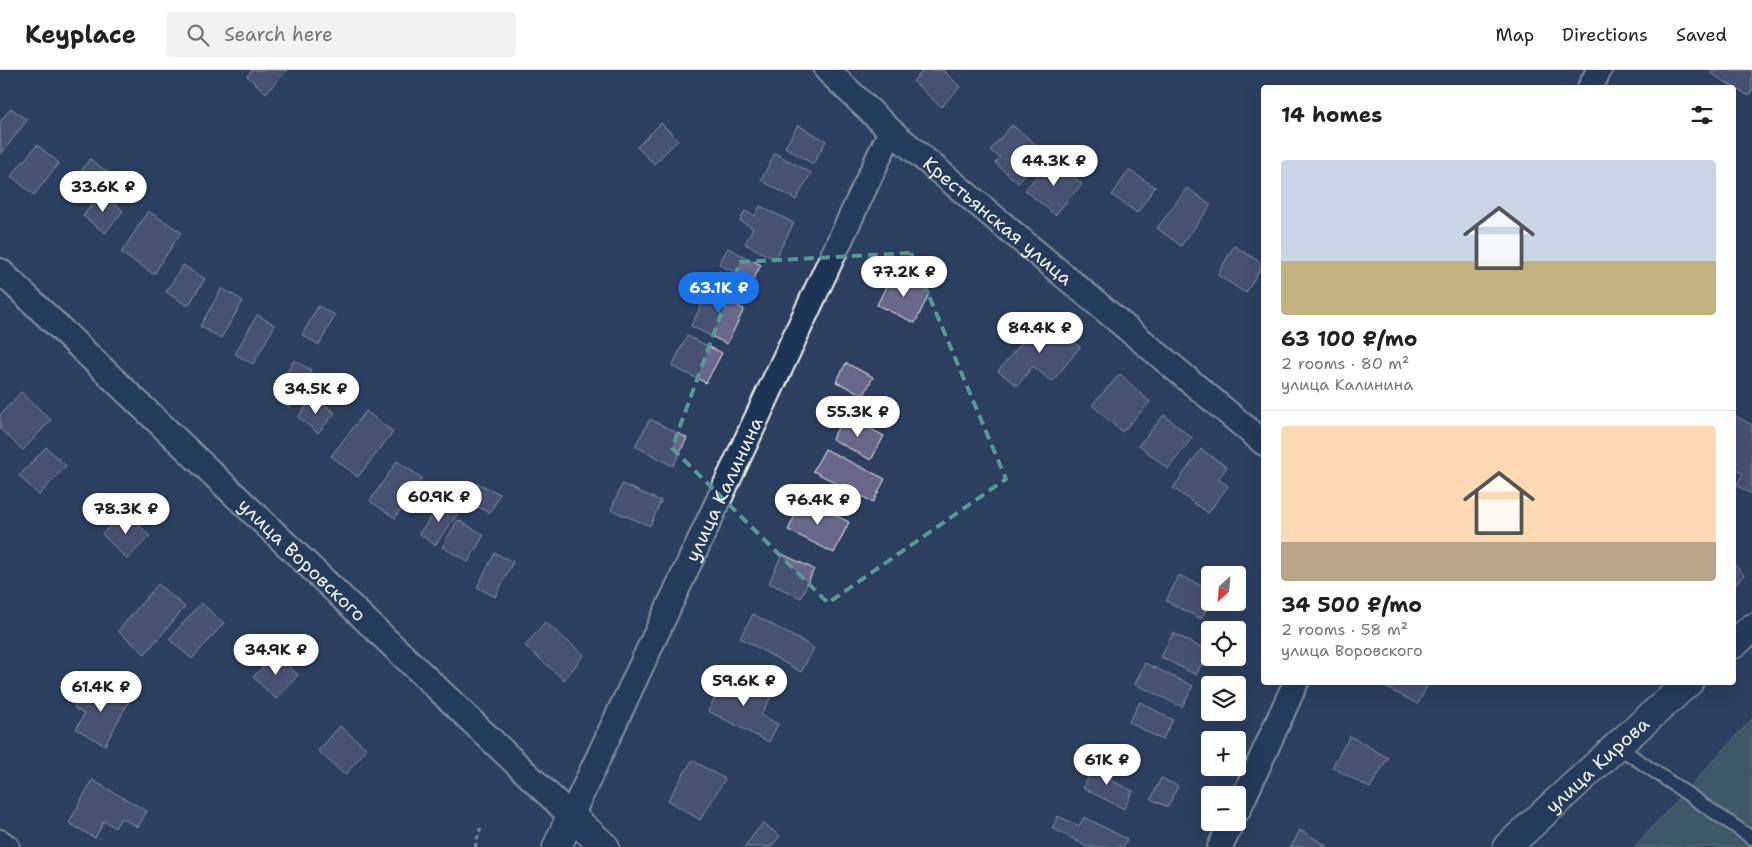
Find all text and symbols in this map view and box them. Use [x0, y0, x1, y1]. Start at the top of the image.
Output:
search box [166, 12, 516, 57]
text: Keyplace [25, 19, 136, 51]
icon: search [184, 21, 212, 49]
text: Search here [224, 22, 333, 47]
text: Map [1496, 23, 1534, 47]
text: Directions [1562, 23, 1648, 47]
text: Saved [1676, 23, 1727, 47]
text: 14 homes [1281, 101, 1382, 129]
icon: filters [1688, 101, 1716, 129]
pin: 44.3K ₽ [1008, 144, 1100, 187]
text: 44.3K ₽ [1022, 150, 1086, 171]
street label: Крестьянская улица [918, 151, 1078, 291]
pin: 33.6K ₽ [57, 170, 149, 213]
text: 33.6K ₽ [71, 176, 135, 197]
icon: home [1454, 193, 1544, 283]
pin: 77.2K ₽ [858, 256, 950, 298]
text: 77.2K ₽ [872, 261, 936, 282]
pin: 63.1K ₽ [673, 272, 765, 314]
text: 63.1K ₽ [689, 277, 749, 298]
pin: 84.4K ₽ [994, 312, 1086, 354]
text: 84.4K ₽ [1008, 317, 1072, 338]
text: 63 100 ₽/mo [1281, 325, 1417, 353]
text: 2 rooms · 80 m² [1281, 353, 1409, 374]
pin: 34.5K ₽ [270, 372, 362, 415]
text: улица Калинина [1281, 374, 1413, 395]
text: 34.5K ₽ [284, 378, 348, 399]
pin: 55.3K ₽ [812, 396, 904, 438]
text: 55.3K ₽ [827, 401, 889, 422]
street label: улица Калинина [680, 413, 769, 566]
icon: home [1454, 458, 1544, 548]
pin: 60.9K ₽ [393, 480, 485, 523]
pin: 76.4K ₽ [772, 484, 864, 526]
text: 60.9K ₽ [408, 486, 470, 507]
text: 76.4K ₽ [786, 489, 850, 510]
pin: 78.3K ₽ [80, 492, 172, 535]
street label: улица Воровского [233, 493, 372, 627]
text: 78.3K ₽ [94, 498, 158, 519]
north arrow [1201, 566, 1246, 611]
map controls [1201, 566, 1246, 831]
text: 34 500 ₽/mo [1281, 591, 1422, 619]
text: 2 rooms · 58 m² [1281, 619, 1408, 640]
button: locate [1201, 621, 1246, 666]
pin: 34.9K ₽ [230, 634, 322, 676]
text: 34.9K ₽ [245, 639, 307, 660]
text: улица Воровского [1281, 640, 1423, 661]
pin: 59.6K ₽ [698, 664, 790, 707]
pin: 61.4K ₽ [55, 670, 147, 713]
text: 59.6K ₽ [712, 670, 776, 691]
text: 61.4K ₽ [72, 676, 130, 697]
button: layers [1201, 676, 1246, 721]
street label: улица Кирова [1540, 711, 1655, 819]
button: + [1201, 731, 1246, 776]
pin: 61K ₽ [1072, 744, 1142, 786]
text: 61K ₽ [1085, 749, 1129, 770]
button: − [1201, 786, 1246, 831]

